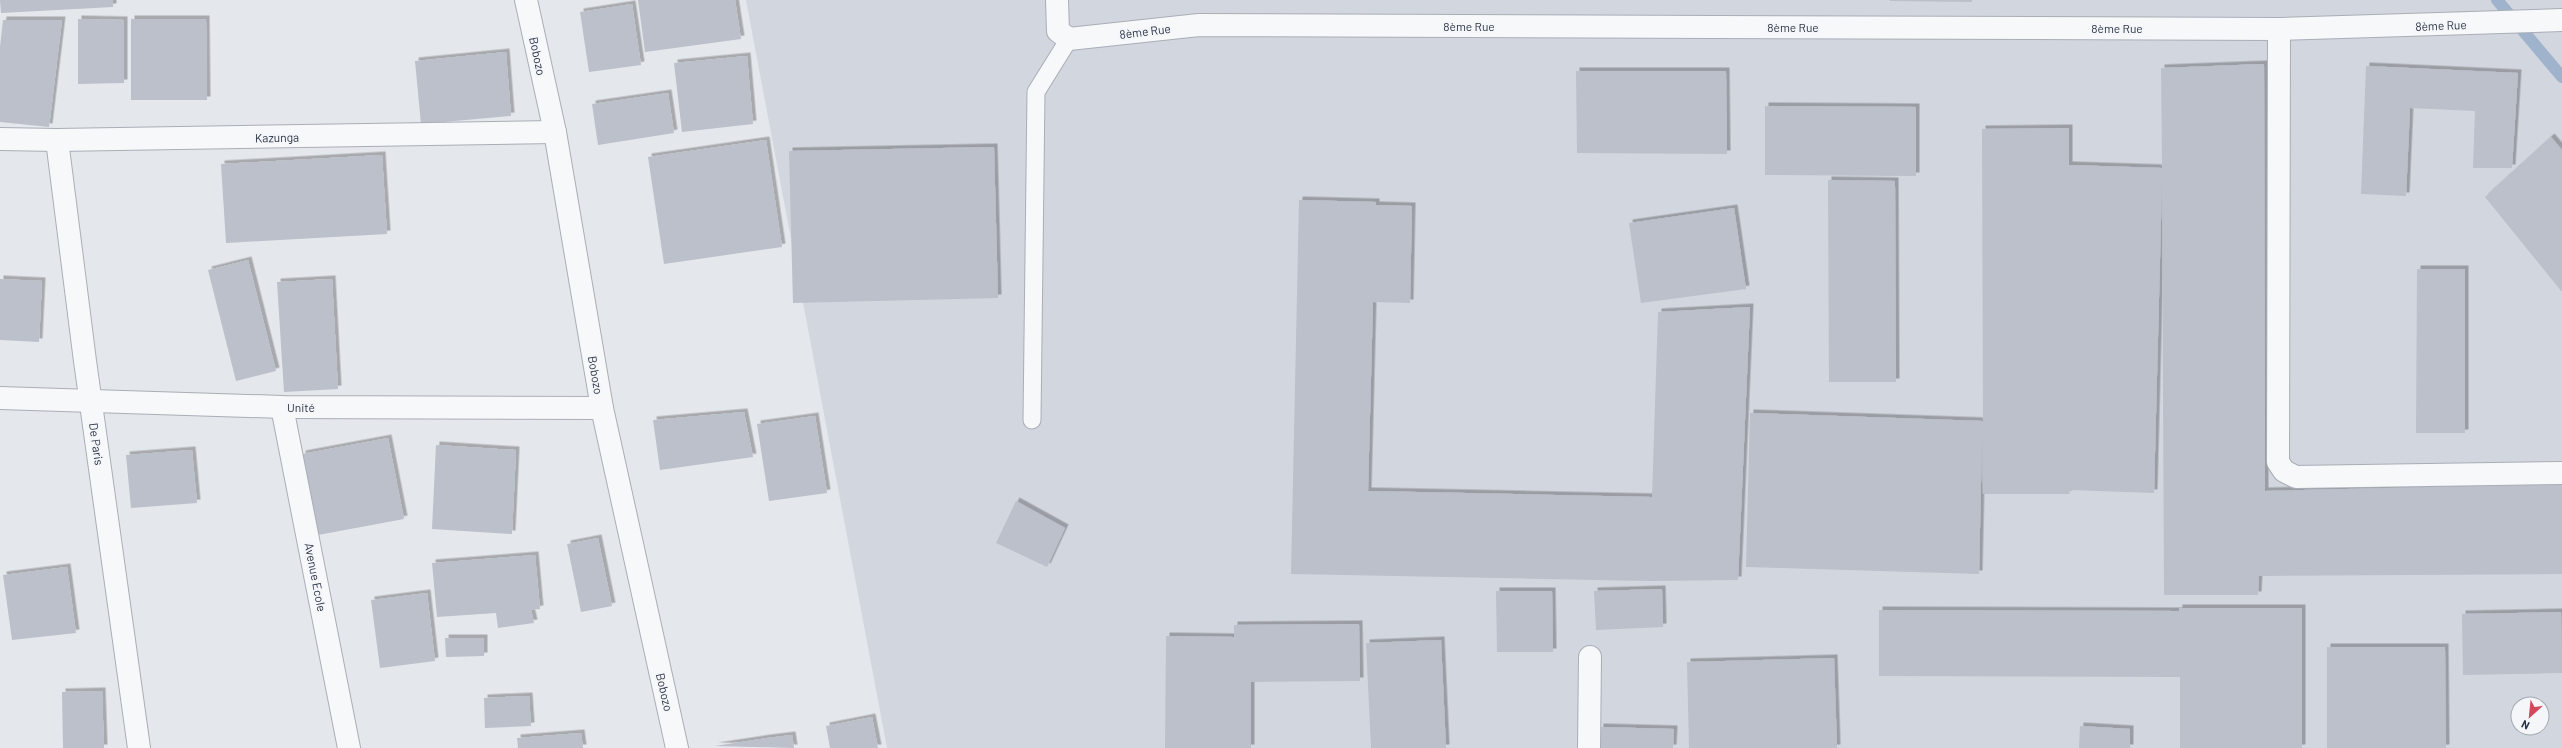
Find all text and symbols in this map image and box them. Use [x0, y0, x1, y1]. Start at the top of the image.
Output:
street label: 8ème Rue [2415, 17, 2467, 33]
street label: 8ème Rue [1443, 19, 1495, 33]
street label: 8ème Rue [1767, 20, 1819, 34]
street label: 8ème Rue [1119, 21, 1171, 41]
street label: 8ème Rue [2091, 21, 2143, 35]
street label: Bobozo [527, 35, 549, 77]
street label: Kazunga [255, 130, 299, 144]
street label: Bobozo [586, 355, 606, 395]
street label: Unité [287, 400, 315, 414]
street label: De Paris [87, 422, 107, 466]
street label: Avenue Ecole [302, 541, 330, 613]
street label: Bobozo [654, 671, 676, 713]
north arrow [2510, 696, 2550, 736]
text: N [2519, 718, 2531, 733]

